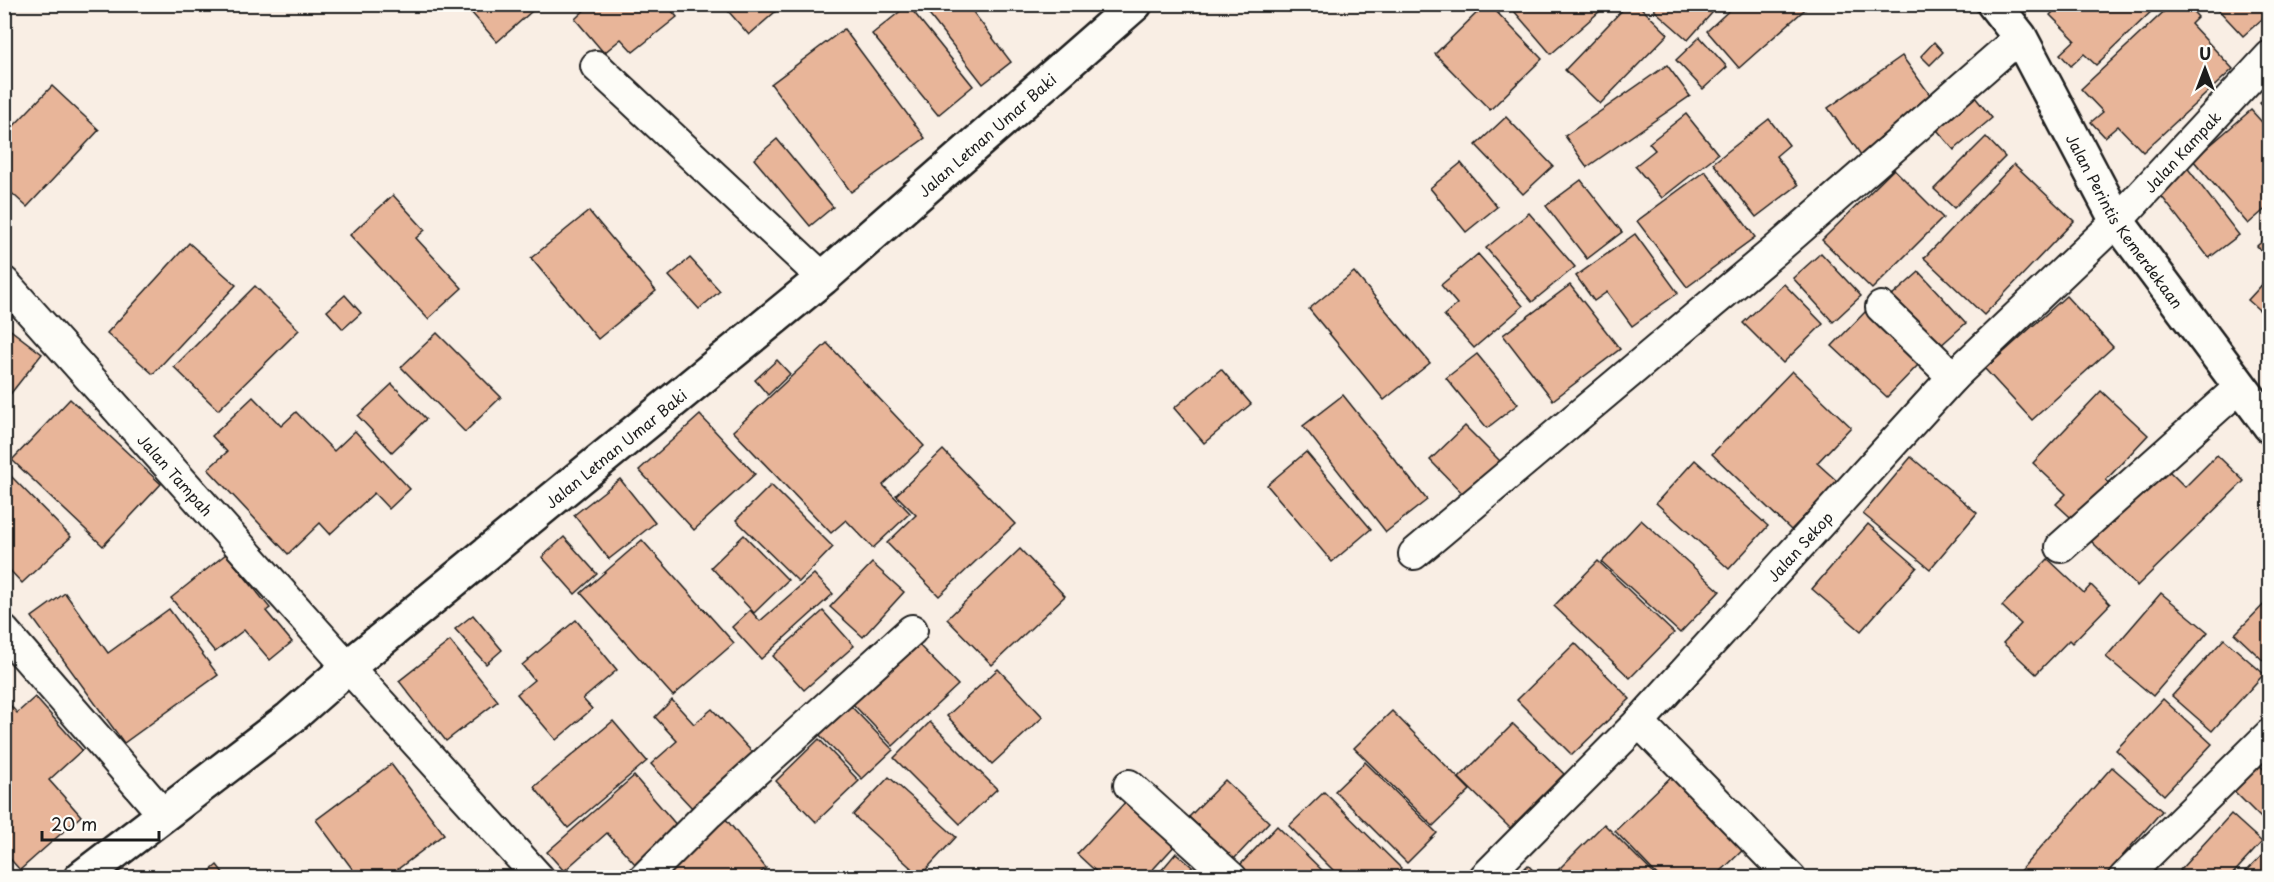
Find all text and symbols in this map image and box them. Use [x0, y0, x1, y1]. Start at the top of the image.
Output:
north arrow [2175, 39, 2235, 99]
text: U [2199, 41, 2211, 65]
street label: Jalan Letnan Umar Baki [912, 67, 1061, 202]
street label: Jalan Kampak [2138, 105, 2226, 197]
street label: Jalan Perintis Kemerdekaan [2061, 129, 2190, 313]
street label: Jalan Letnan Umar Baki [539, 383, 691, 513]
street label: Jalan Tampah [133, 428, 219, 521]
street label: Jalan Sekop [1761, 506, 1837, 586]
scale bar [42, 804, 159, 842]
text: 20 m [51, 810, 97, 837]

